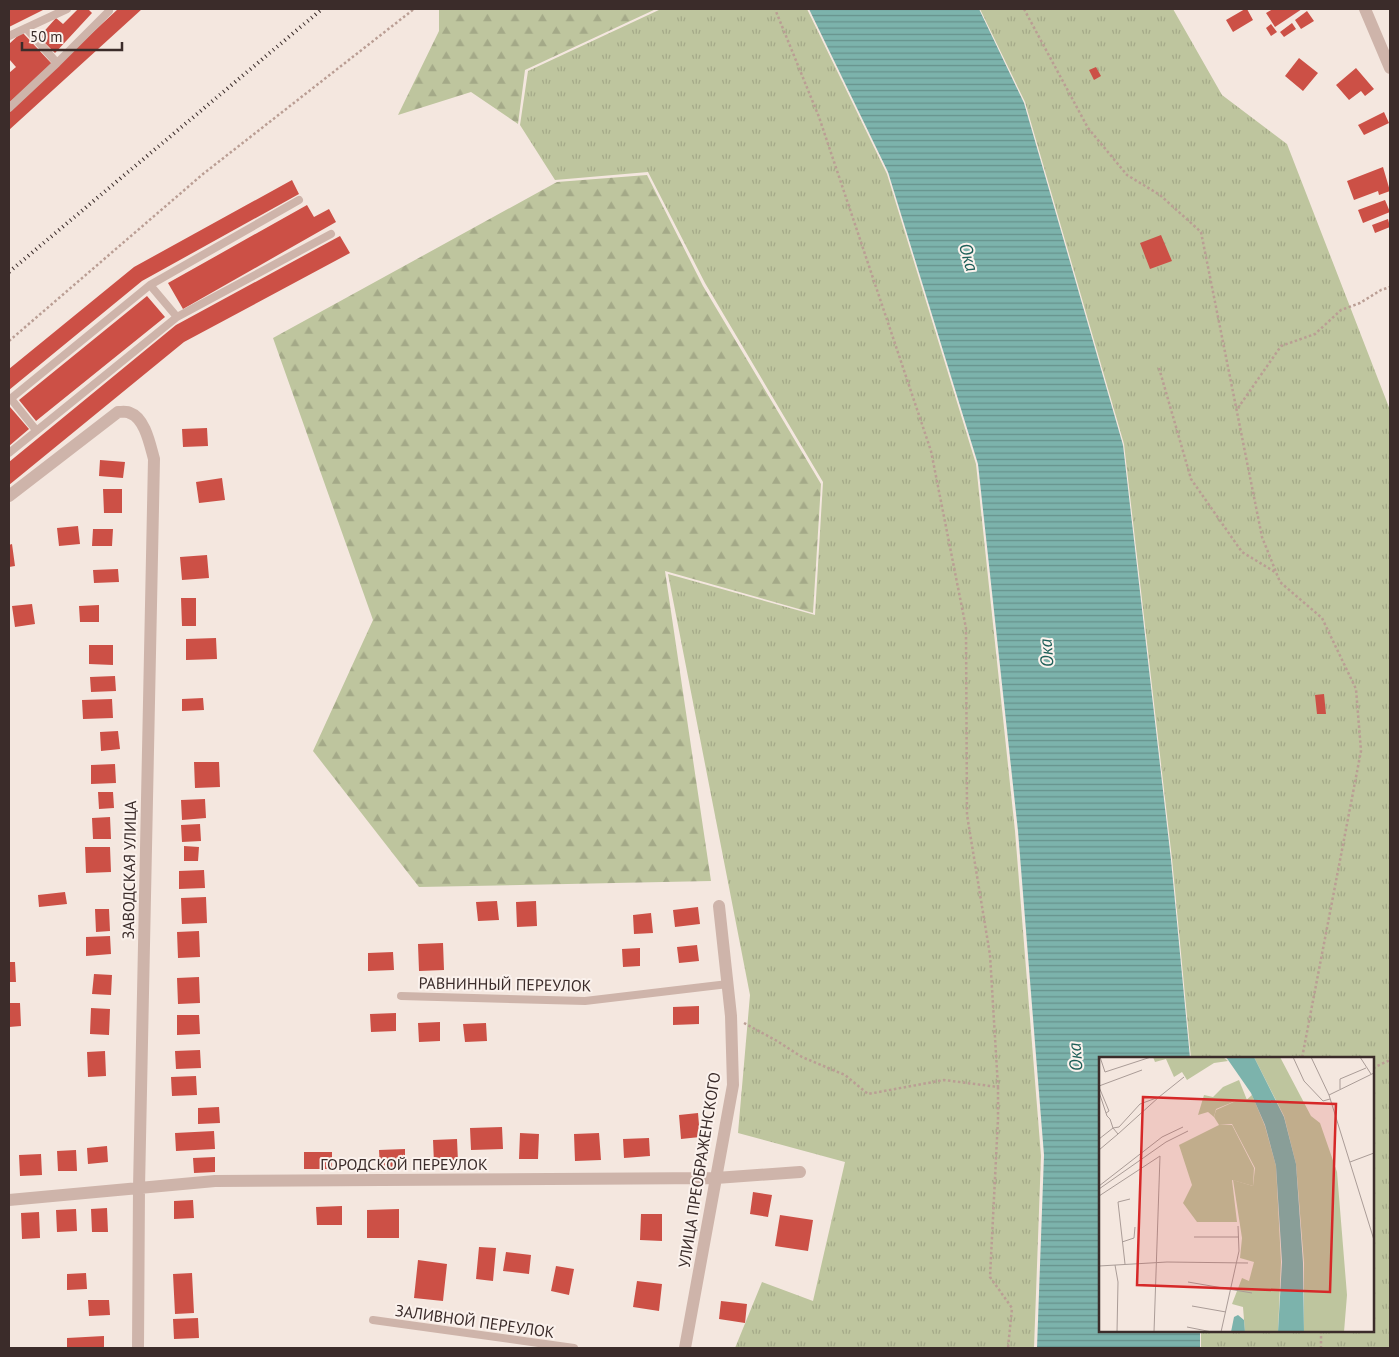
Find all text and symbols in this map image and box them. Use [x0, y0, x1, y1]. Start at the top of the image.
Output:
scale bar [22, 20, 122, 52]
text: 50 m [30, 27, 63, 46]
water label: Ока [954, 240, 984, 274]
water label: Ока [1034, 638, 1058, 668]
street label: ЗАВОДСКАЯ УЛИЦА [118, 800, 140, 940]
street label: РАВНИННЫЙ ПЕРЕУЛОК [418, 972, 592, 996]
water label: Ока [1063, 1042, 1087, 1072]
inset map [1099, 1057, 1374, 1332]
street label: УЛИЦА ПРЕОБРАЖЕНСКОГО [674, 1071, 724, 1269]
street label: ГОРОДСКОЙ ПЕРЕУЛОК [320, 1154, 488, 1174]
street label: ЗАЛИВНОЙ ПЕРЕУЛОК [394, 1300, 556, 1342]

